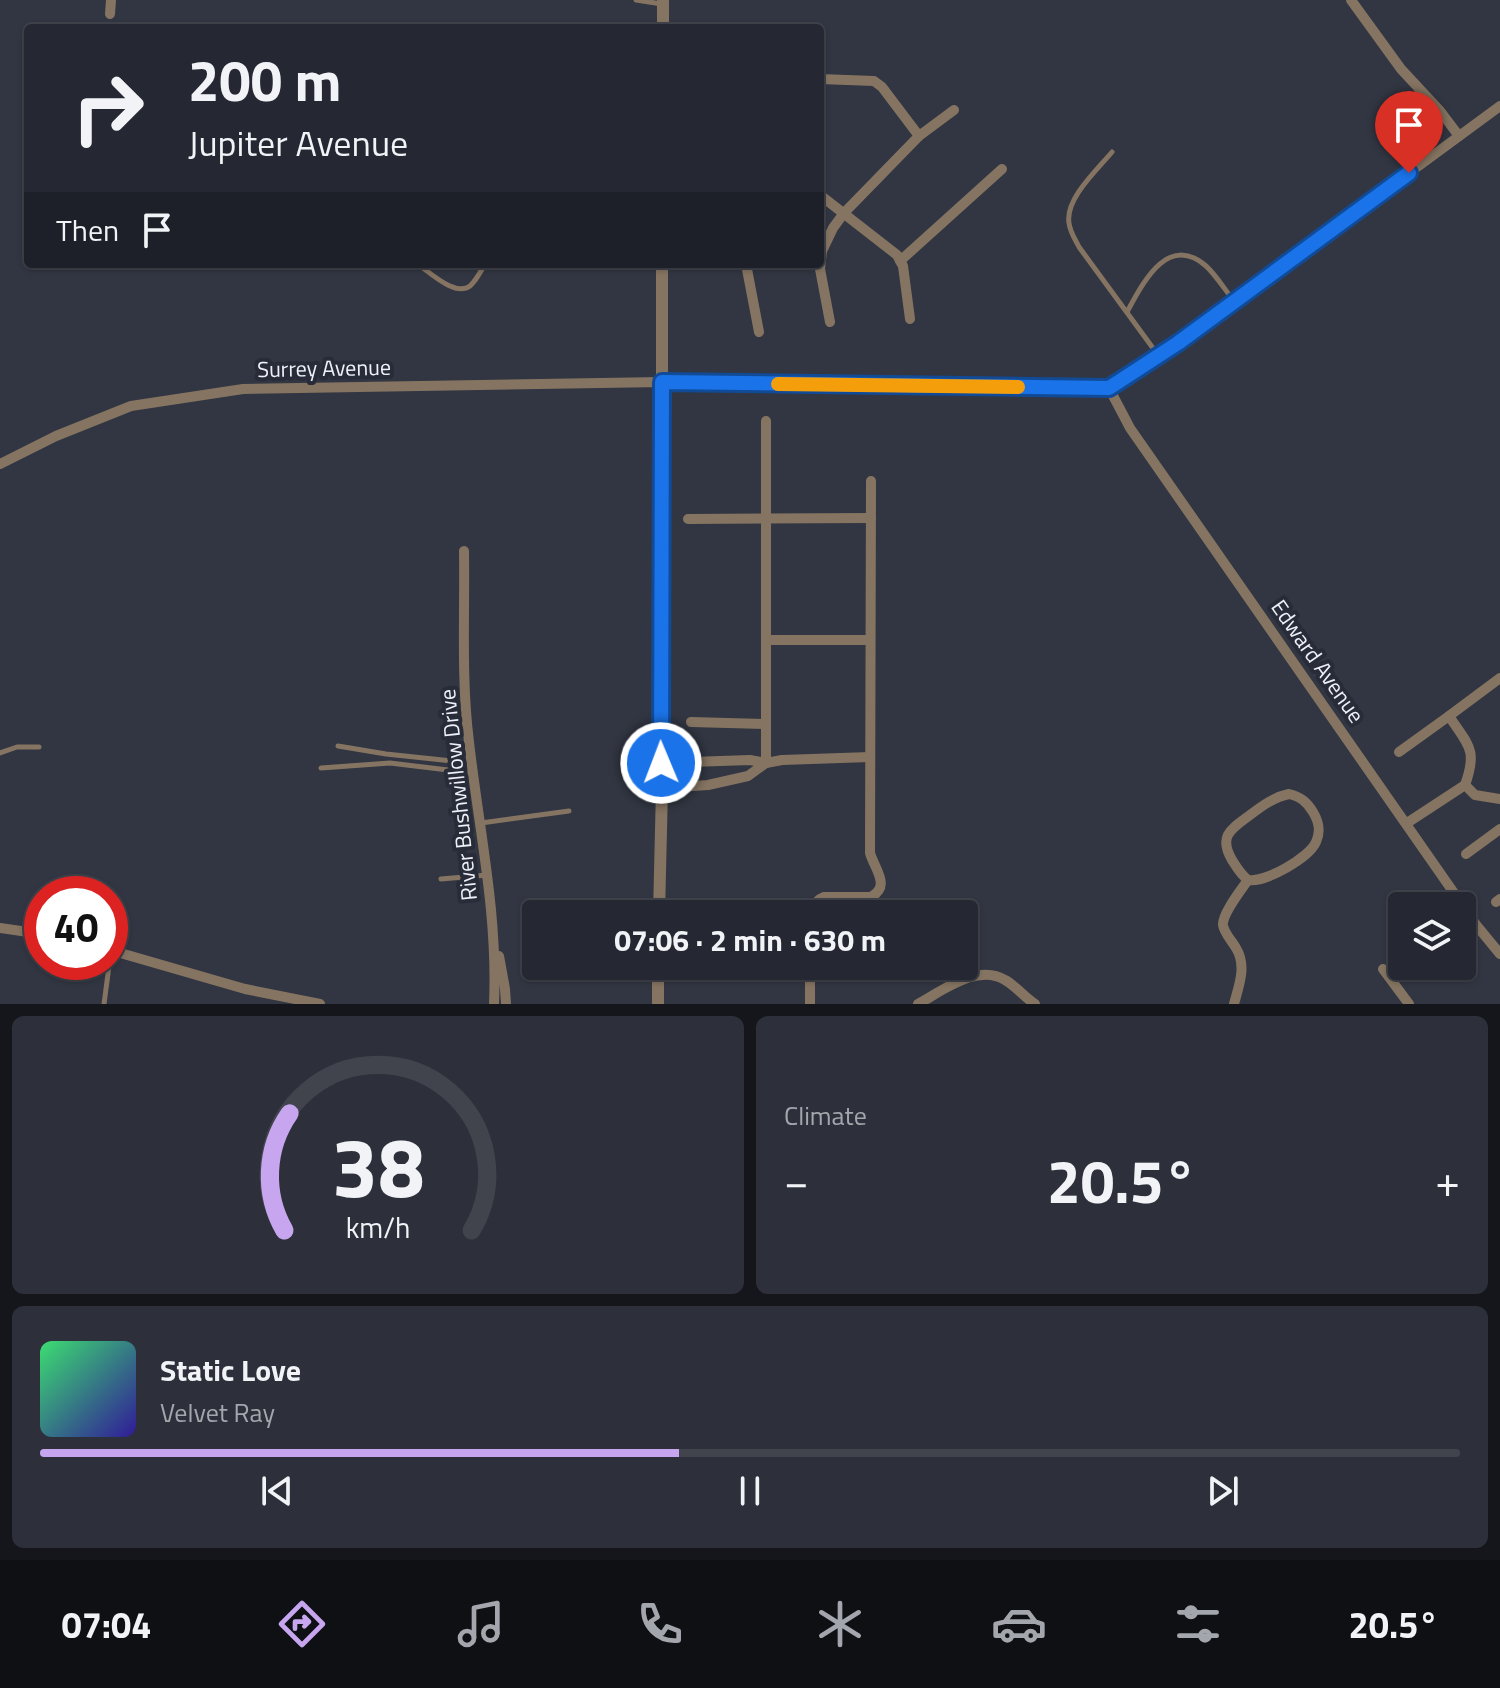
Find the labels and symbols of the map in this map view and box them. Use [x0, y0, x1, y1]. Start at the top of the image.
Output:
pin [1375, 91, 1443, 173]
street label: Surrey Avenue [257, 350, 391, 386]
street label: Edward Avenue [1263, 592, 1373, 730]
street label: River Bushwillow Drive [430, 688, 486, 902]
position arrow [619, 721, 703, 805]
speed limit sign: 40 [24, 876, 128, 980]

